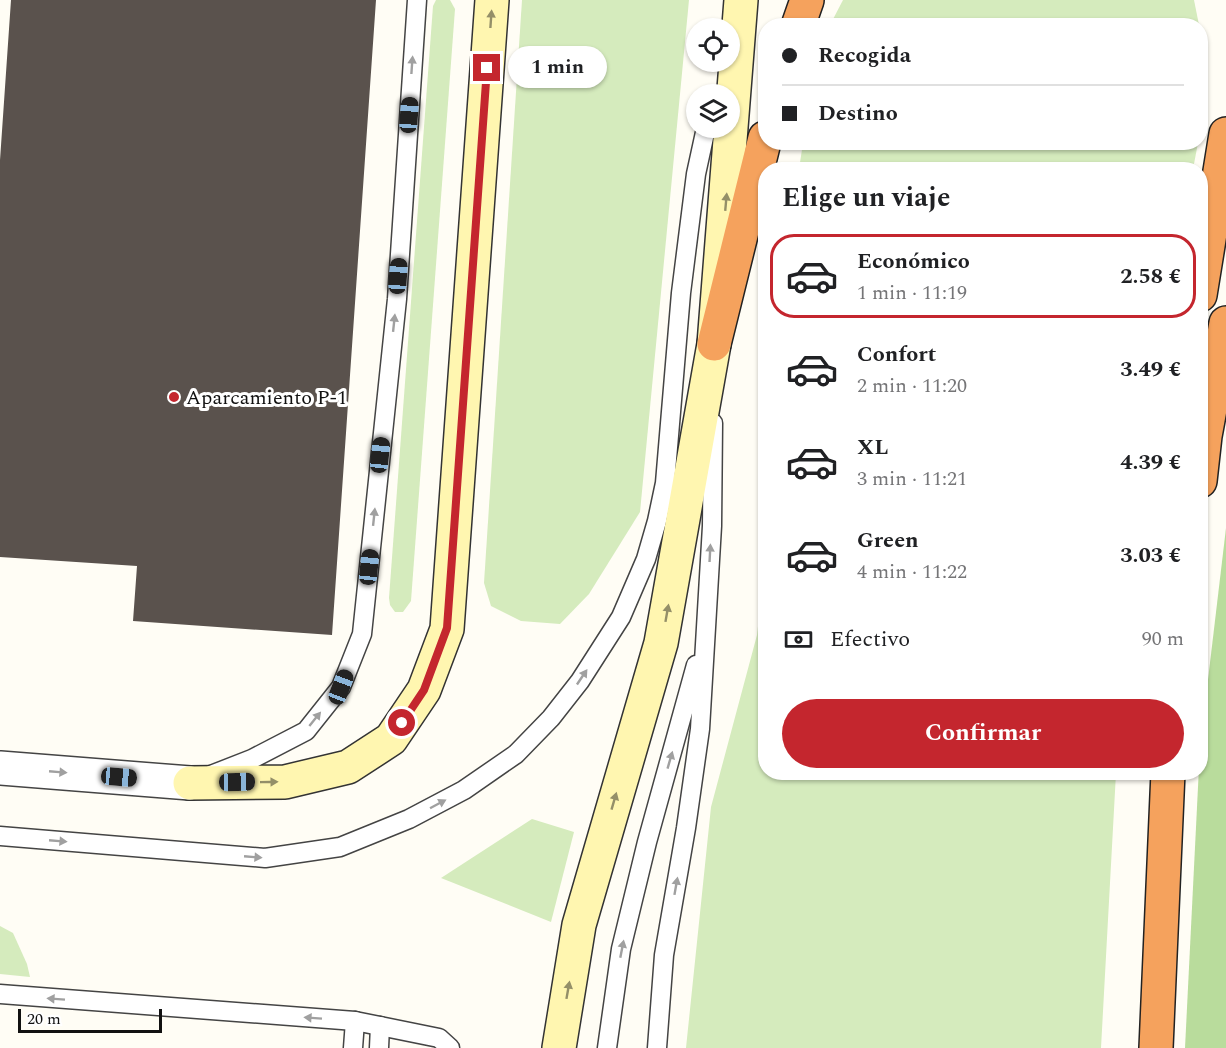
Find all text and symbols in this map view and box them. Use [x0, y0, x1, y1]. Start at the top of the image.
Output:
one-way arrow [486, 10, 496, 29]
map controls [686, 18, 740, 138]
button: locate [686, 18, 740, 72]
text: Recogida [818, 39, 911, 72]
callout: 1 min [508, 47, 607, 89]
text: 1 min [531, 52, 584, 82]
route end [473, 54, 500, 81]
one-way arrow [408, 56, 417, 75]
button: layers [686, 84, 740, 138]
car [399, 96, 419, 134]
text: Destino [818, 97, 898, 130]
text: Elige un viaje [782, 177, 950, 219]
one-way arrow [721, 192, 730, 211]
text: Económico [857, 245, 970, 278]
icon: car [785, 249, 839, 303]
car [388, 257, 408, 295]
text: 2.58 € [1120, 260, 1181, 293]
text: 1 min · 11:19 [857, 278, 967, 308]
one-way arrow [389, 313, 399, 332]
text: Confort [857, 338, 936, 371]
icon: car [785, 342, 839, 396]
text: 3.49 € [1120, 353, 1181, 386]
text: 2 min · 11:20 [857, 371, 967, 401]
place label: Aparcamiento P-1 [186, 383, 347, 413]
marker: Aparcamiento P-1 [167, 390, 181, 404]
text: XL [857, 431, 888, 464]
icon: car [785, 435, 839, 489]
car [369, 436, 391, 474]
text: 4.39 € [1120, 446, 1181, 479]
text: 3 min · 11:21 [857, 464, 967, 494]
one-way arrow [369, 507, 379, 526]
text: Green [857, 524, 919, 557]
icon: car [785, 528, 839, 582]
text: 3.03 € [1120, 539, 1181, 572]
one-way arrow [705, 544, 715, 563]
car [358, 548, 380, 586]
text: 4 min · 11:22 [857, 557, 967, 587]
one-way arrow [662, 604, 671, 623]
icon: cash [782, 623, 815, 656]
text: Efectivo [830, 623, 910, 656]
text: 90 m [1142, 624, 1184, 654]
car [326, 667, 356, 707]
one-way arrow [577, 668, 588, 685]
button: Confirmar [782, 699, 1184, 768]
route start [388, 709, 415, 736]
one-way arrow [309, 711, 322, 727]
one-way arrow [666, 751, 675, 769]
car [100, 766, 138, 788]
one-way arrow [49, 767, 68, 777]
car [219, 773, 255, 791]
one-way arrow [260, 777, 279, 787]
one-way arrow [610, 792, 619, 810]
one-way arrow [429, 799, 446, 809]
one-way arrow [49, 836, 68, 846]
one-way arrow [243, 852, 262, 861]
one-way arrow [672, 876, 681, 895]
one-way arrow [618, 939, 627, 958]
one-way arrow [563, 980, 572, 999]
one-way arrow [47, 994, 66, 1003]
scale bar [18, 1006, 162, 1034]
text: 20 m [27, 1007, 61, 1031]
one-way arrow [304, 1013, 323, 1022]

